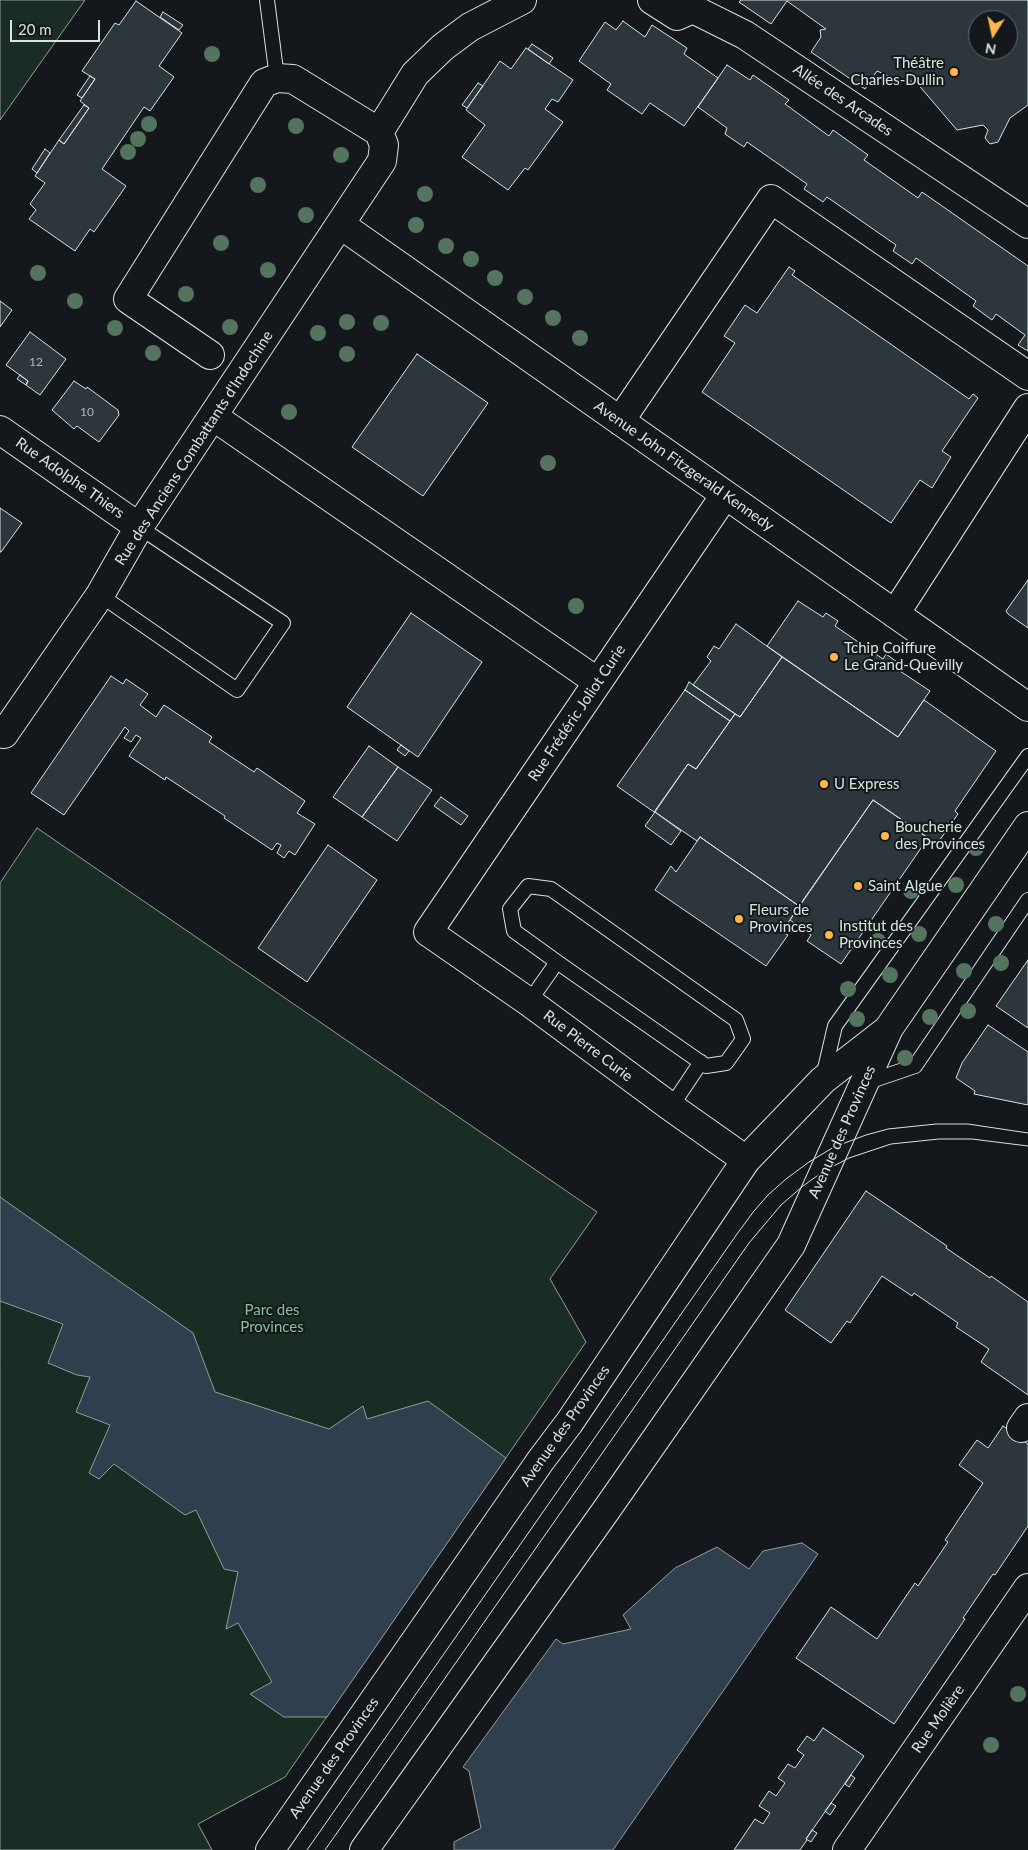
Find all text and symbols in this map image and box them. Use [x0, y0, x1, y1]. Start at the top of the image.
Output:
scale bar [12, 10, 102, 42]
north arrow [968, 10, 1018, 60]
text: 20 m [18, 20, 52, 38]
text: N [984, 40, 997, 59]
place label: Théâtre Charles-Dullin [850, 54, 944, 89]
street label: Allée des Arcades [790, 60, 896, 140]
marker: Théâtre Charles-Dullin [948, 66, 960, 78]
street label: Rue des Anciens Combattants d'Indochine [111, 327, 277, 569]
house number: 12 [29, 355, 43, 369]
street label: Avenue John Fitzgerald Kennedy [591, 397, 777, 535]
house number: 10 [80, 405, 94, 419]
street label: Rue Adolphe Thiers [12, 434, 128, 522]
place label: Tchip Coiffure Le Grand-Quevilly [844, 639, 963, 674]
street label: Rue Frédéric Joliot Curie [525, 641, 629, 785]
marker: Tchip Coiffure Le Grand-Quevilly [828, 651, 840, 663]
place label: U Express [834, 775, 899, 793]
marker: U Express [818, 778, 830, 790]
place label: Boucherie des Provinces [895, 818, 985, 853]
marker: Boucherie des Provinces [879, 830, 891, 842]
place label: Saint Algue [868, 877, 942, 895]
marker: Saint Algue [852, 880, 864, 892]
place label: Fleurs de Provinces [749, 901, 812, 936]
marker: Fleurs de Provinces [733, 913, 745, 925]
place label: Institut des Provinces [839, 917, 913, 952]
marker: Institut des Provinces [823, 929, 835, 941]
street label: Rue Pierre Curie [540, 1007, 636, 1085]
street label: Avenue des Provinces [805, 1063, 879, 1201]
park label: Parc des Provinces [240, 1301, 304, 1336]
street label: Avenue des Provinces [516, 1362, 614, 1490]
street label: Rue Molière [908, 1681, 968, 1757]
street label: Avenue des Provinces [285, 1694, 383, 1822]

